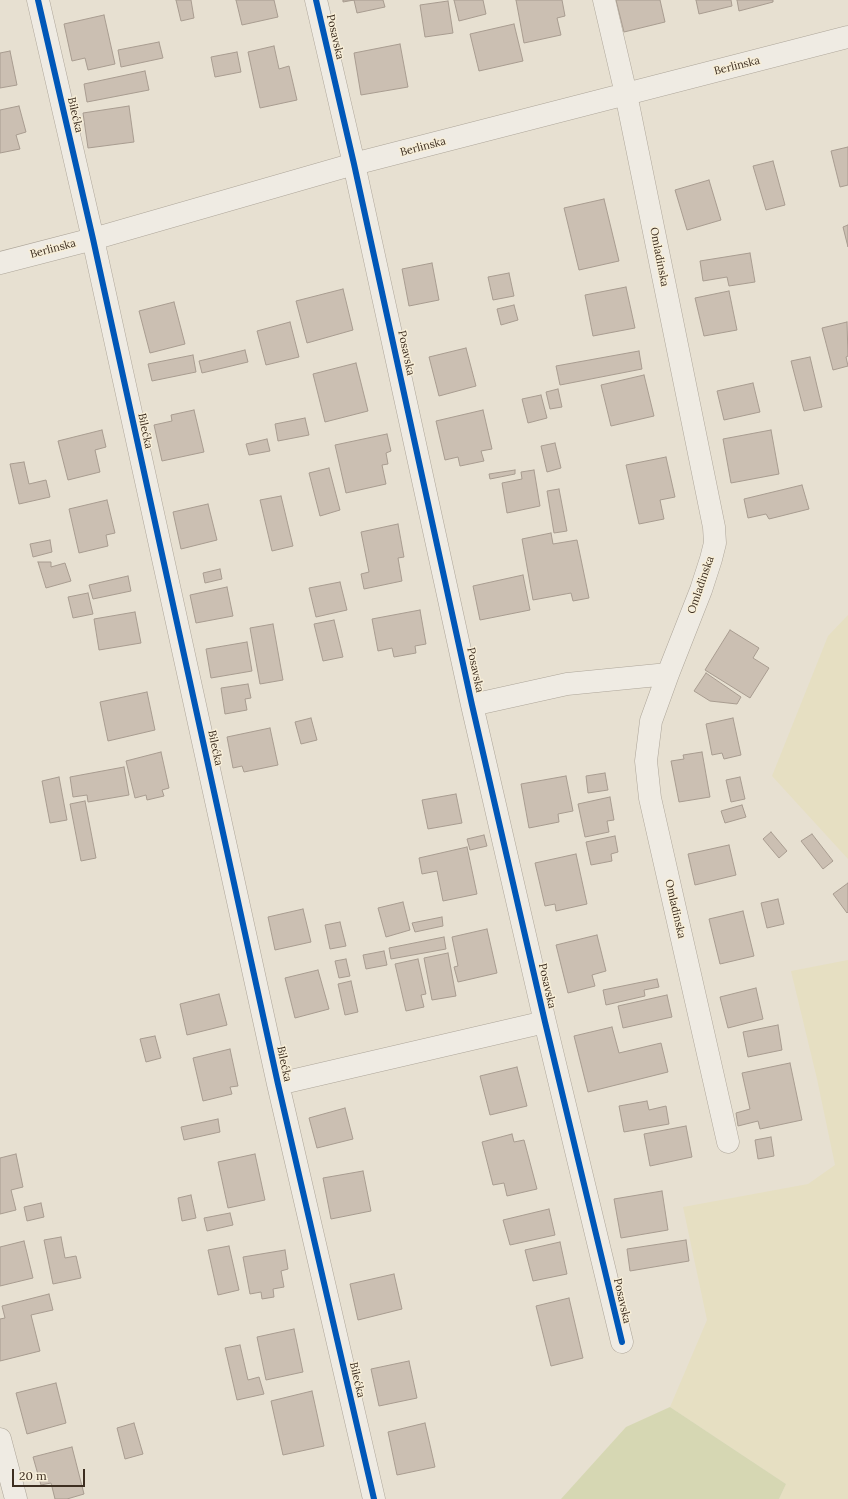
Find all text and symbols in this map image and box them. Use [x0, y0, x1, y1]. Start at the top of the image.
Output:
street label: Posavska [323, 13, 347, 61]
street label: Berlinska [713, 54, 761, 78]
street label: Bilećka [64, 96, 86, 134]
street label: Berlinska [399, 135, 447, 159]
street label: Omladinska [647, 226, 671, 288]
street label: Berlinska [29, 237, 77, 261]
street label: Posavska [395, 329, 417, 377]
street label: Bilećka [135, 412, 155, 450]
street label: Omladinska [685, 554, 717, 616]
street label: Posavska [464, 646, 486, 694]
street label: Bilećka [205, 729, 225, 767]
street label: Omladinska [662, 878, 688, 940]
street label: Posavska [535, 962, 559, 1010]
street label: Bilećka [274, 1045, 294, 1083]
street label: Posavska [610, 1277, 634, 1325]
street label: Bilećka [346, 1361, 368, 1399]
scale bar [14, 1461, 87, 1487]
text: 20 m [19, 1468, 47, 1483]

